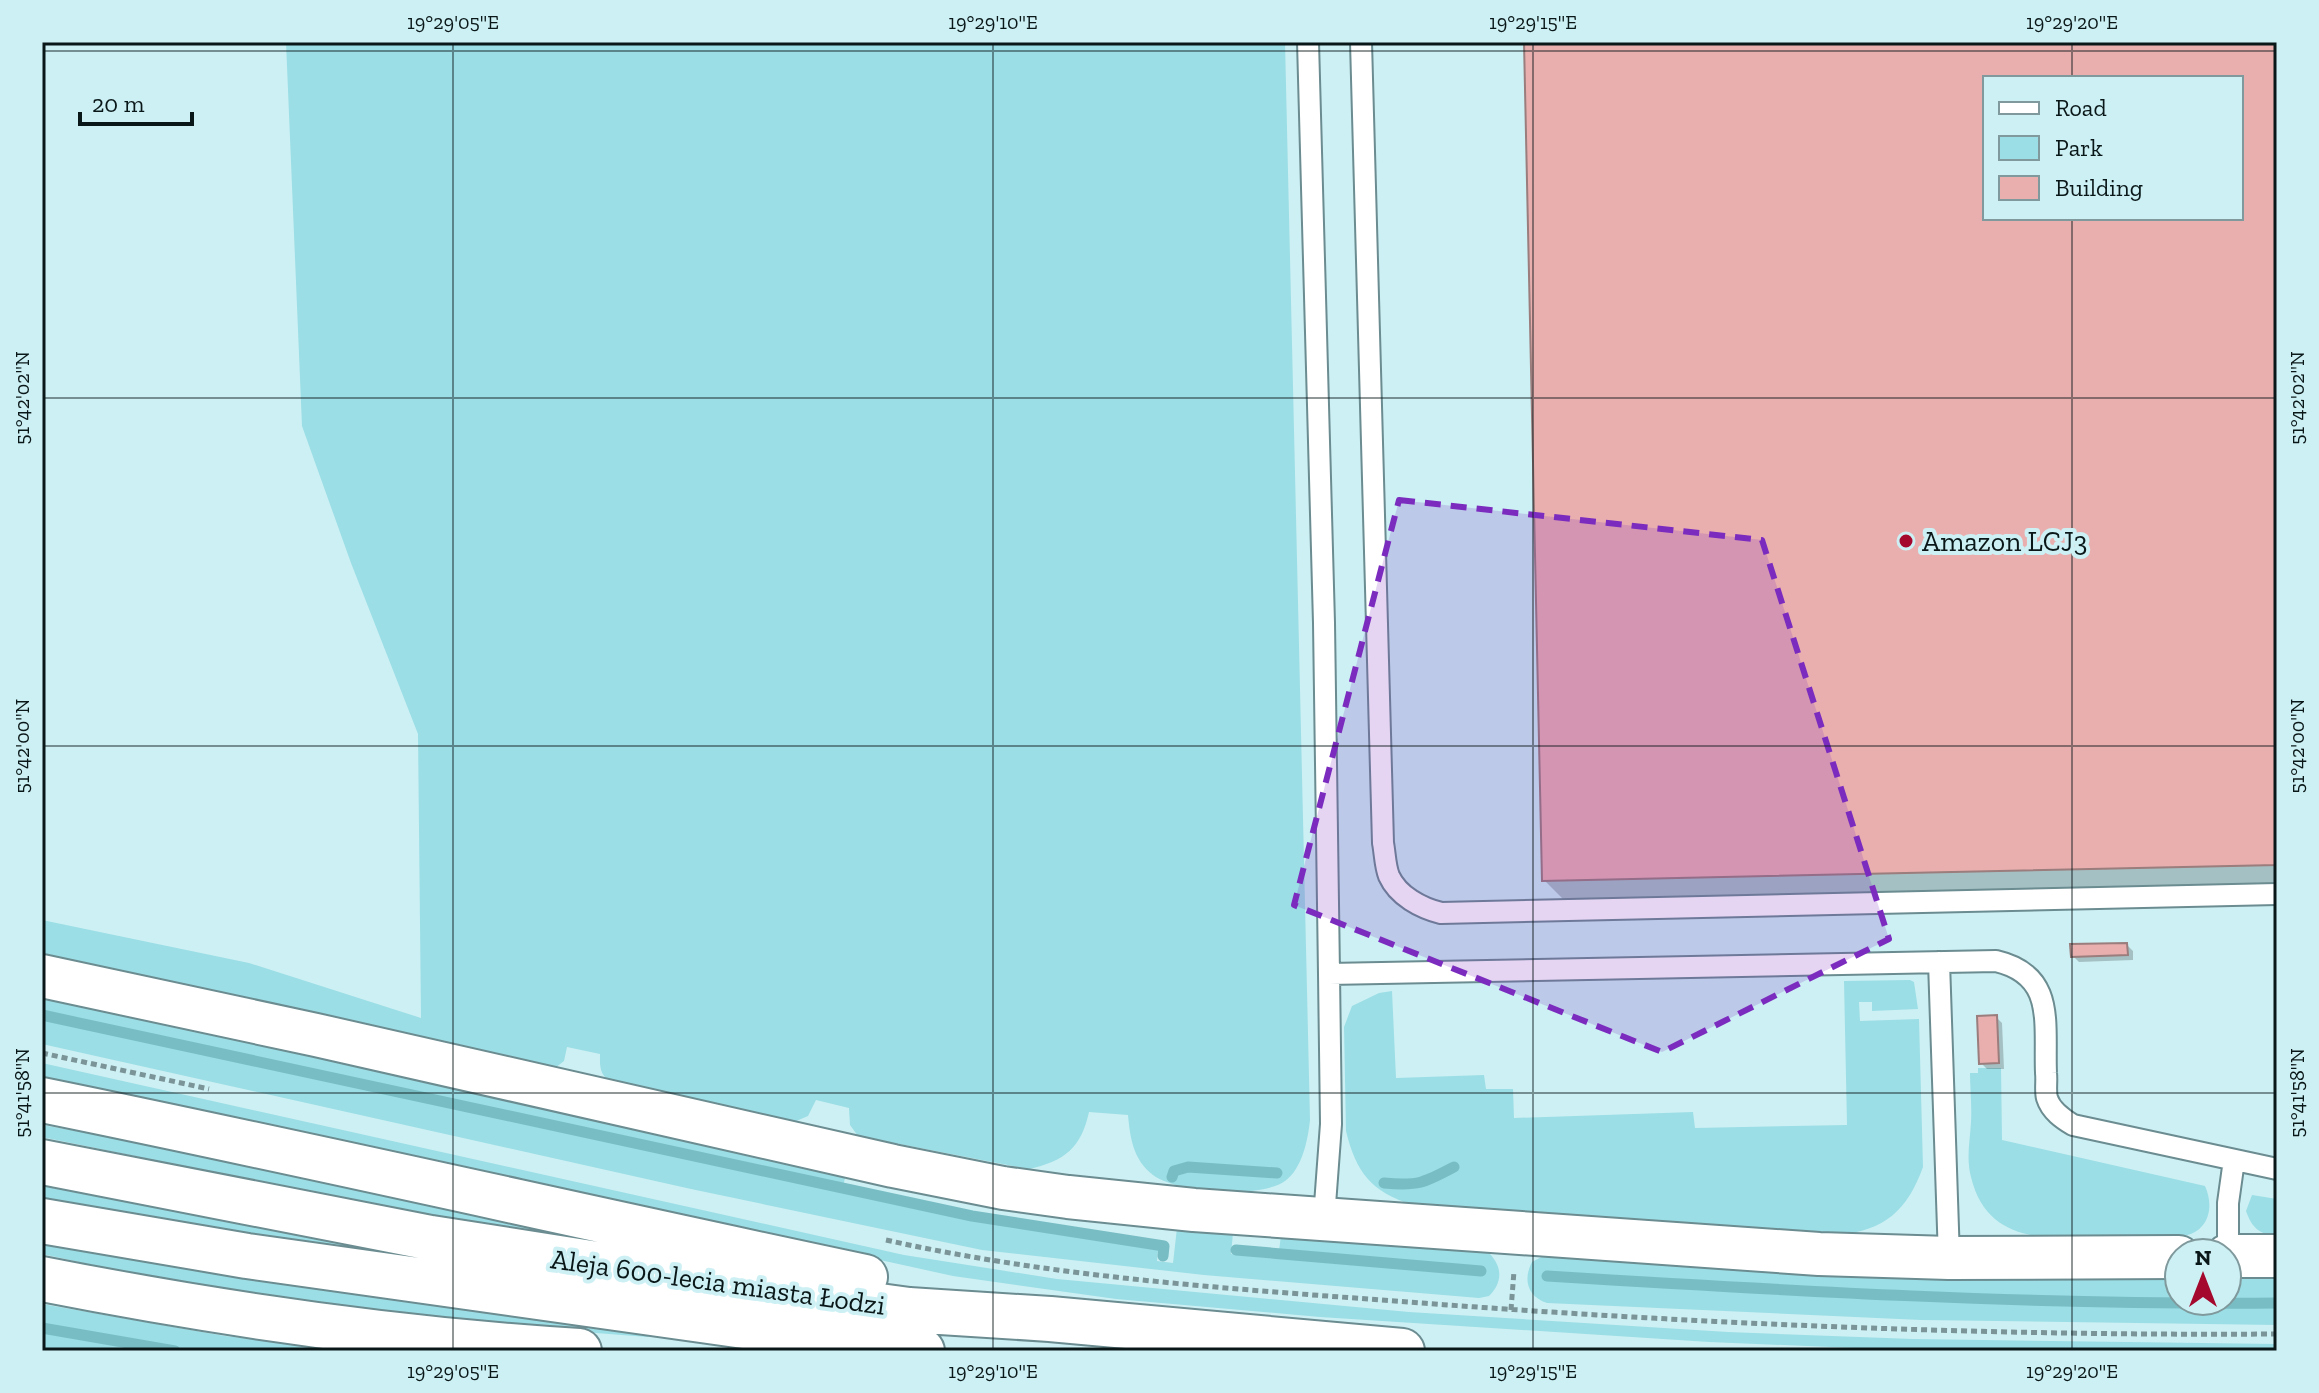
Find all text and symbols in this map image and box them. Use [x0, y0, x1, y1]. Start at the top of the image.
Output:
text: 19°29'05"E [407, 10, 499, 34]
text: 19°29'10"E [948, 10, 1038, 34]
text: 19°29'15"E [1489, 10, 1577, 34]
text: 19°29'20"E [2026, 10, 2118, 34]
scale bar [80, 76, 192, 126]
legend [1983, 76, 2243, 220]
text: 20 m [92, 89, 145, 118]
text: Road [2055, 93, 2107, 122]
text: Park [2055, 133, 2103, 162]
text: Building [2055, 173, 2143, 202]
text: 51°42'02"N [10, 351, 34, 445]
text: 51°42'02"N [2285, 351, 2309, 445]
place label: Amazon LCJ3 [1922, 525, 2087, 558]
marker: Amazon LCJ3 [1897, 532, 1915, 550]
text: 51°42'00"N [10, 698, 34, 793]
text: 51°42'00"N [2285, 698, 2309, 793]
text: 51°41'58"N [10, 1048, 34, 1138]
text: 51°41'58"N [2285, 1048, 2309, 1138]
north arrow [2163, 1237, 2243, 1317]
street label: Aleja 600-lecia miasta Łodzi [549, 1242, 887, 1322]
text: N [2195, 1244, 2212, 1271]
text: 19°29'05"E [407, 1359, 499, 1383]
text: 19°29'10"E [948, 1359, 1038, 1383]
text: 19°29'15"E [1489, 1359, 1577, 1383]
text: 19°29'20"E [2026, 1359, 2118, 1383]

